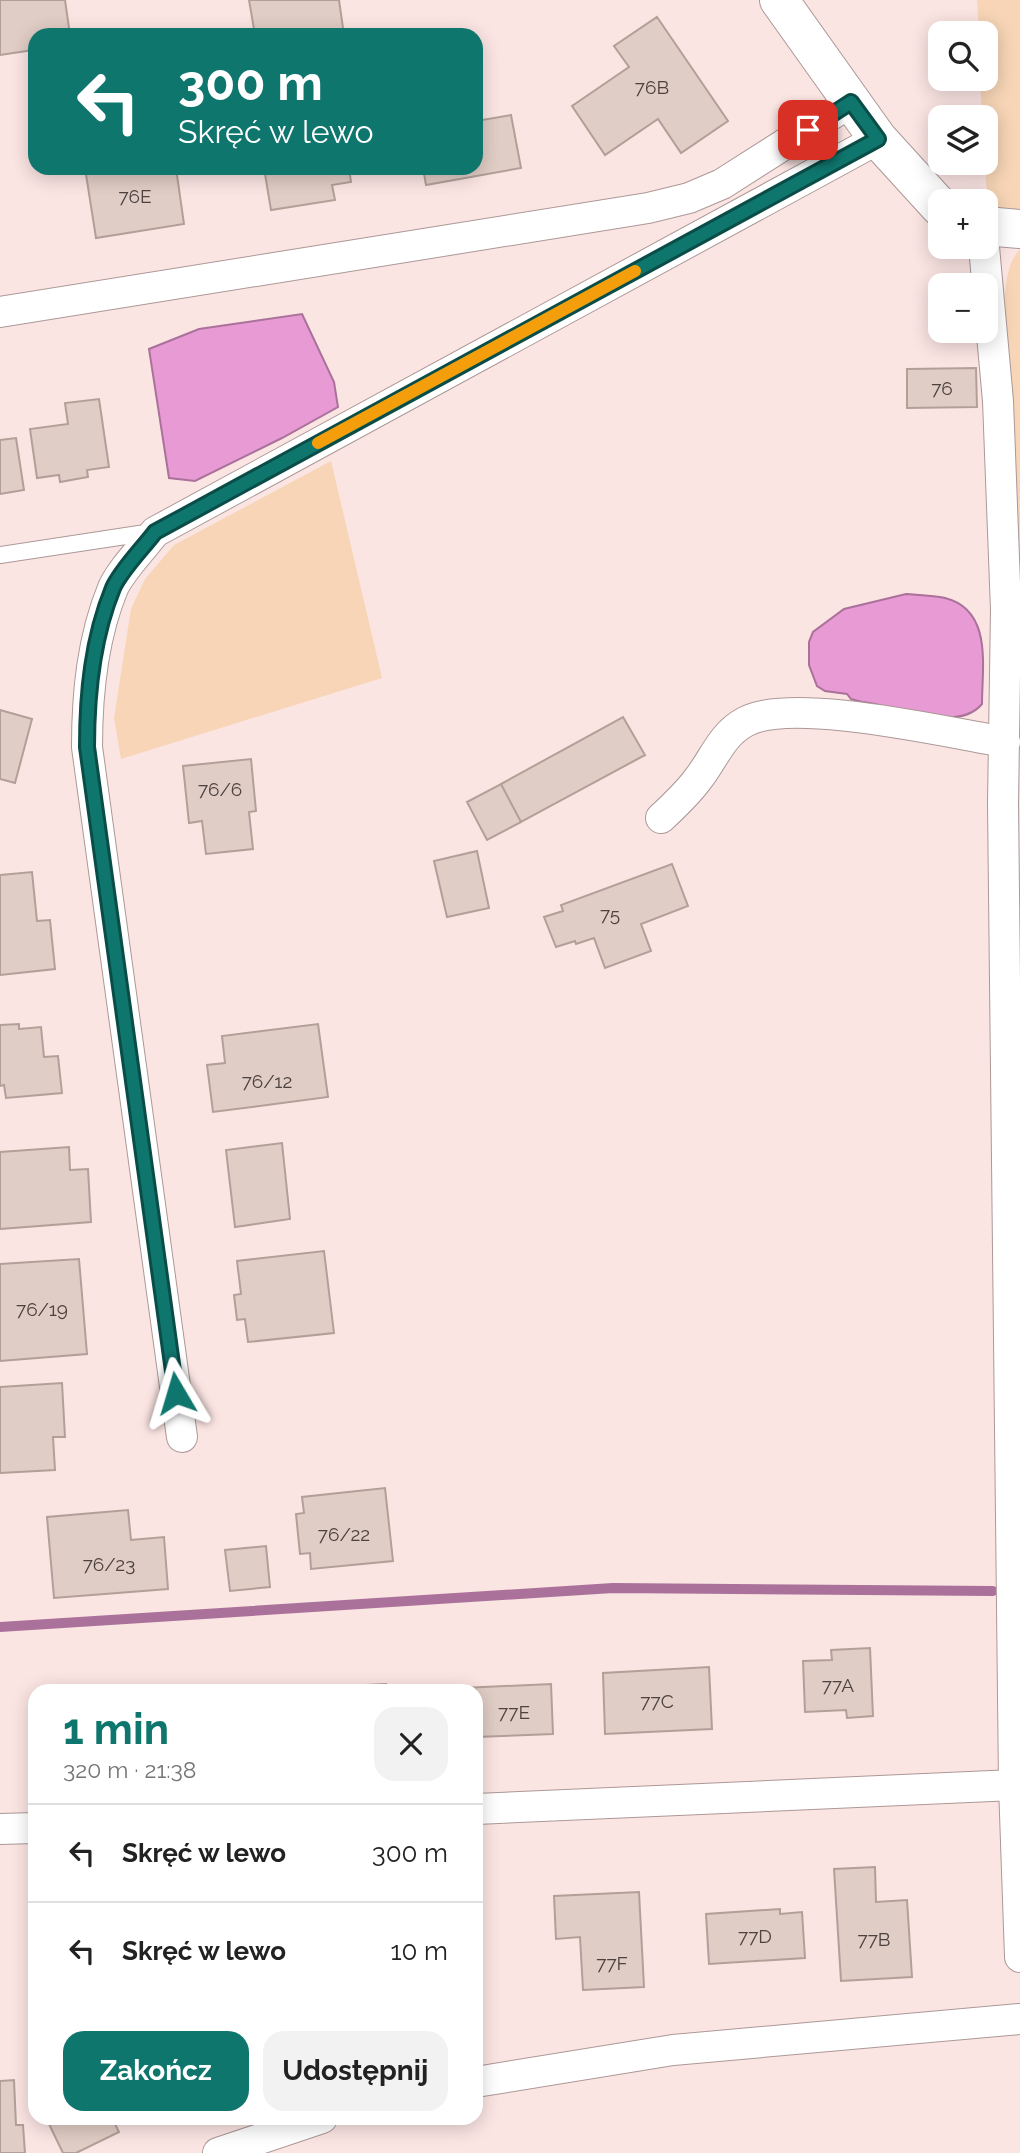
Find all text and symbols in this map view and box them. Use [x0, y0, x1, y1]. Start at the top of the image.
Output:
map controls [928, 21, 998, 343]
button: search [928, 21, 998, 91]
text: 300 m [178, 54, 323, 111]
icon: left [63, 56, 154, 147]
house number: 76B [635, 76, 669, 98]
pin [778, 100, 838, 160]
button: layers [928, 105, 998, 175]
icon: arrive [789, 111, 827, 149]
text: Skręć w lewo [178, 113, 374, 150]
house number: 76E [118, 185, 152, 207]
button: + [928, 189, 998, 259]
button: − [928, 273, 998, 343]
house number: 76 [931, 377, 953, 399]
house number: 76/6 [198, 778, 242, 800]
house number: 75 [600, 903, 620, 925]
house number: 76/12 [242, 1070, 292, 1092]
house number: 76/19 [16, 1298, 68, 1320]
position arrow [139, 1356, 213, 1430]
house number: 76/22 [318, 1523, 370, 1545]
house number: 76/23 [83, 1553, 135, 1575]
house number: 77A [822, 1674, 854, 1696]
house number: 77C [640, 1690, 674, 1712]
house number: 77E [498, 1701, 530, 1723]
text: 1 min [63, 1705, 169, 1754]
button: close [374, 1707, 448, 1781]
text: 320 m · 21:38 [63, 1756, 197, 1783]
icon: left [63, 1834, 101, 1872]
text: Skręć w lewo [122, 1838, 286, 1868]
text: 300 m [372, 1838, 448, 1868]
house number: 77D [738, 1925, 772, 1947]
house number: 77B [858, 1928, 890, 1950]
icon: left [63, 1932, 101, 1970]
text: Skręć w lewo [122, 1936, 286, 1966]
text: 10 m [390, 1936, 448, 1966]
house number: 77F [596, 1952, 628, 1974]
button: Zakończ [63, 2031, 249, 2111]
button: Udostępnij [263, 2031, 448, 2111]

